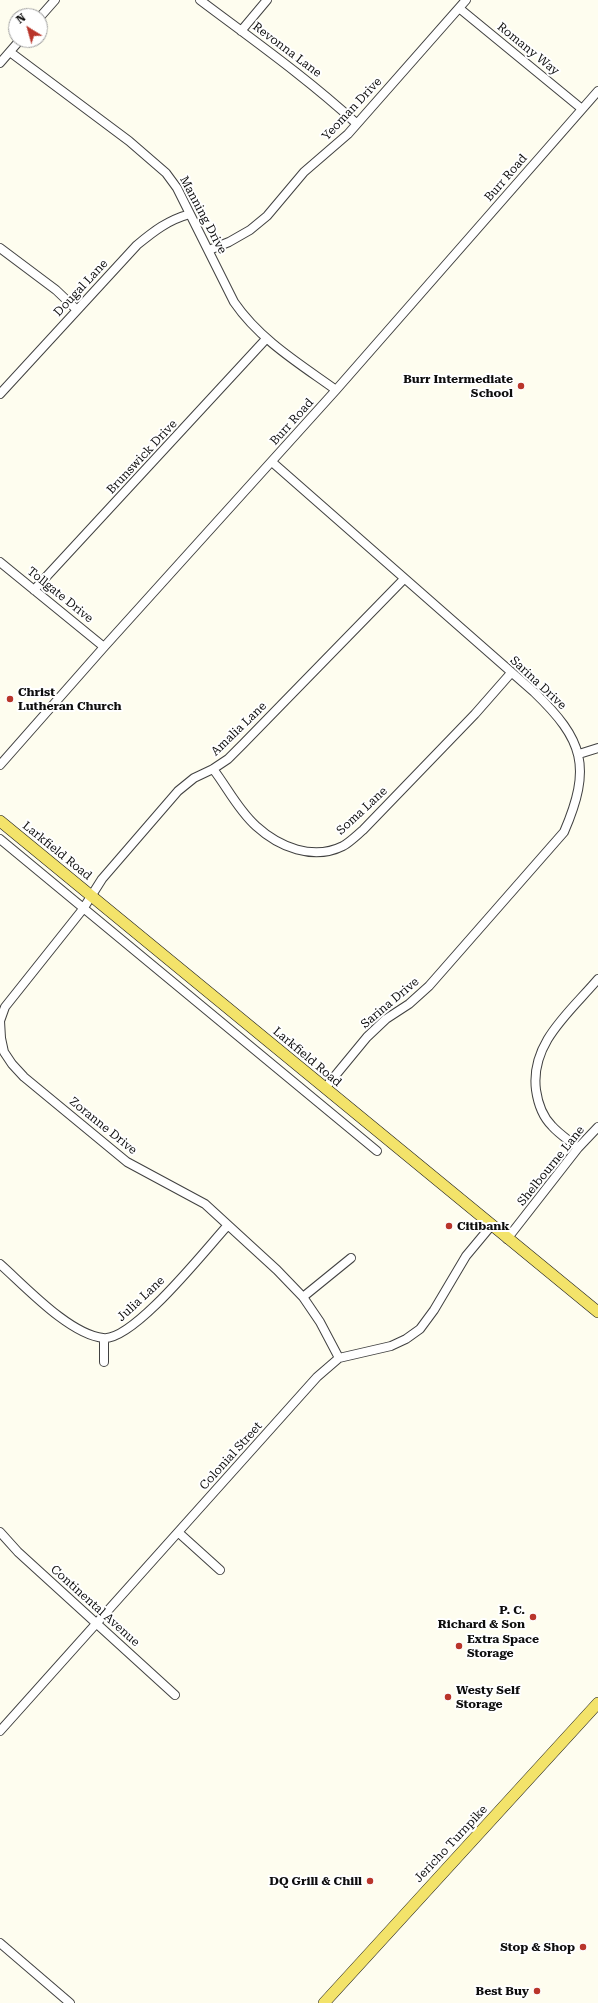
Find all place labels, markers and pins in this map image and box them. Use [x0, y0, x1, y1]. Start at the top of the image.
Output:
place label: Burr Intermediate School [403, 372, 513, 400]
marker: Burr Intermediate School [516, 381, 526, 391]
place label: Christ Lutheran Church [18, 685, 122, 713]
marker: Christ Lutheran Church [5, 694, 15, 704]
place label: Citibank [457, 1219, 510, 1233]
marker: Citibank [444, 1221, 454, 1231]
place label: P. C. Richard & Son [438, 1603, 525, 1631]
marker: P. C. Richard & Son [528, 1612, 538, 1622]
place label: Extra Space Storage [467, 1632, 539, 1660]
marker: Extra Space Storage [454, 1641, 464, 1651]
place label: Westy Self Storage [456, 1683, 520, 1711]
marker: Westy Self Storage [443, 1692, 453, 1702]
place label: DQ Grill & Chill [269, 1874, 362, 1888]
marker: DQ Grill & Chill [365, 1876, 375, 1886]
place label: Stop & Shop [500, 1940, 575, 1954]
marker: Stop & Shop [578, 1942, 588, 1952]
place label: Best Buy [475, 1984, 529, 1998]
marker: Best Buy [532, 1986, 542, 1996]

